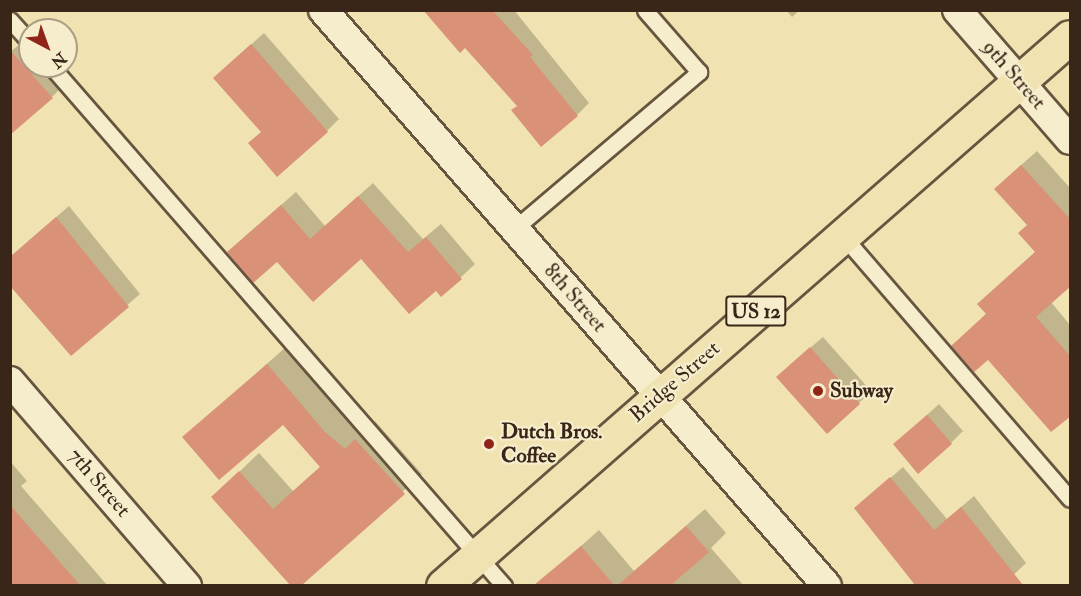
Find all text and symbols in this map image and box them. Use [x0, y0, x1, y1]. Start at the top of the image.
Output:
north arrow [18, 18, 78, 78]
street label: 9th Street [977, 35, 1051, 115]
text: N [47, 48, 70, 72]
street label: 8th Street [538, 259, 612, 337]
road number: US 12 [724, 294, 788, 328]
street label: Bridge Street [625, 336, 725, 428]
place label: Subway [830, 378, 893, 404]
marker: Subway [811, 384, 825, 398]
place label: Dutch Bros. Coffee [501, 419, 602, 469]
marker: Dutch Bros. Coffee [482, 437, 496, 451]
street label: 7th Street [62, 444, 136, 522]

